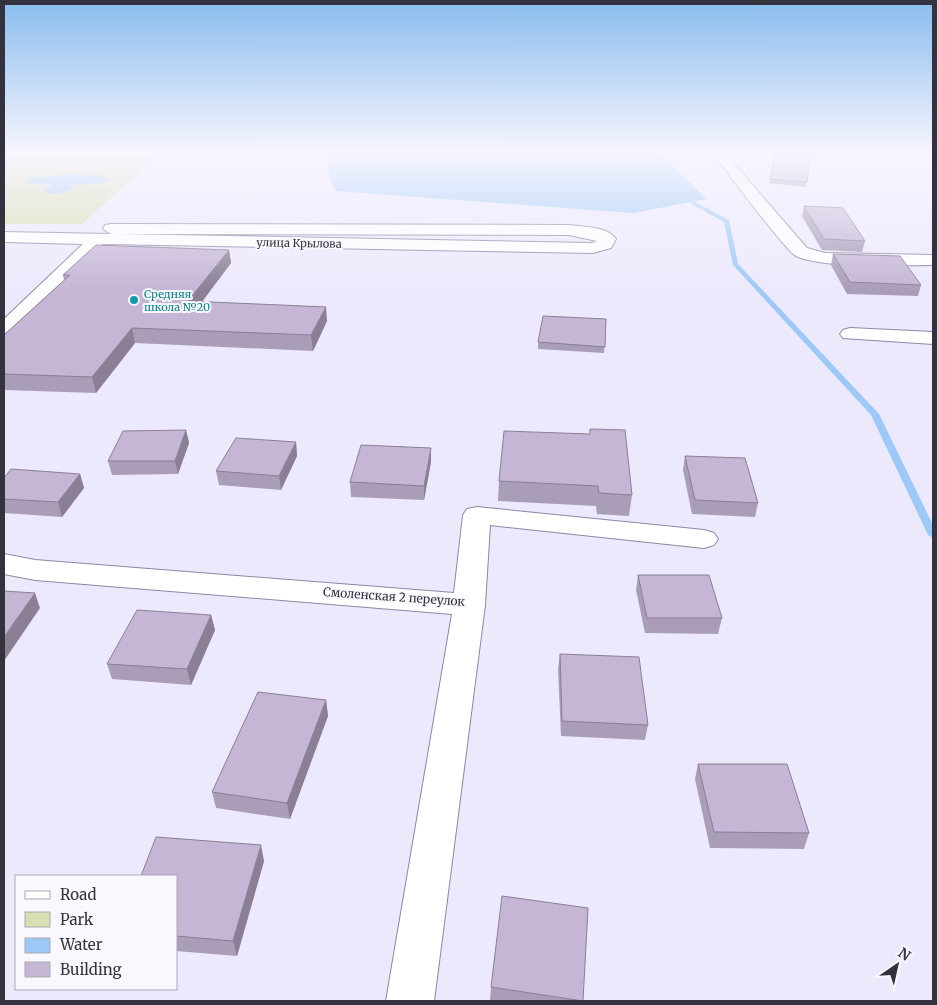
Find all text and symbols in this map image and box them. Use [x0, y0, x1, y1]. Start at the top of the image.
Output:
street label: улица Крылова [256, 235, 342, 251]
place label: Средняя школа №20 [144, 287, 210, 314]
marker: Средняя школа №20 [128, 294, 140, 306]
street label: Смоленская 2 переулок [323, 584, 466, 609]
legend [15, 875, 178, 990]
text: Road [60, 885, 96, 904]
text: Park [60, 910, 94, 929]
text: Water [59, 935, 103, 954]
north arrow [872, 940, 922, 990]
text: N [895, 944, 914, 965]
text: Building [60, 960, 122, 979]

